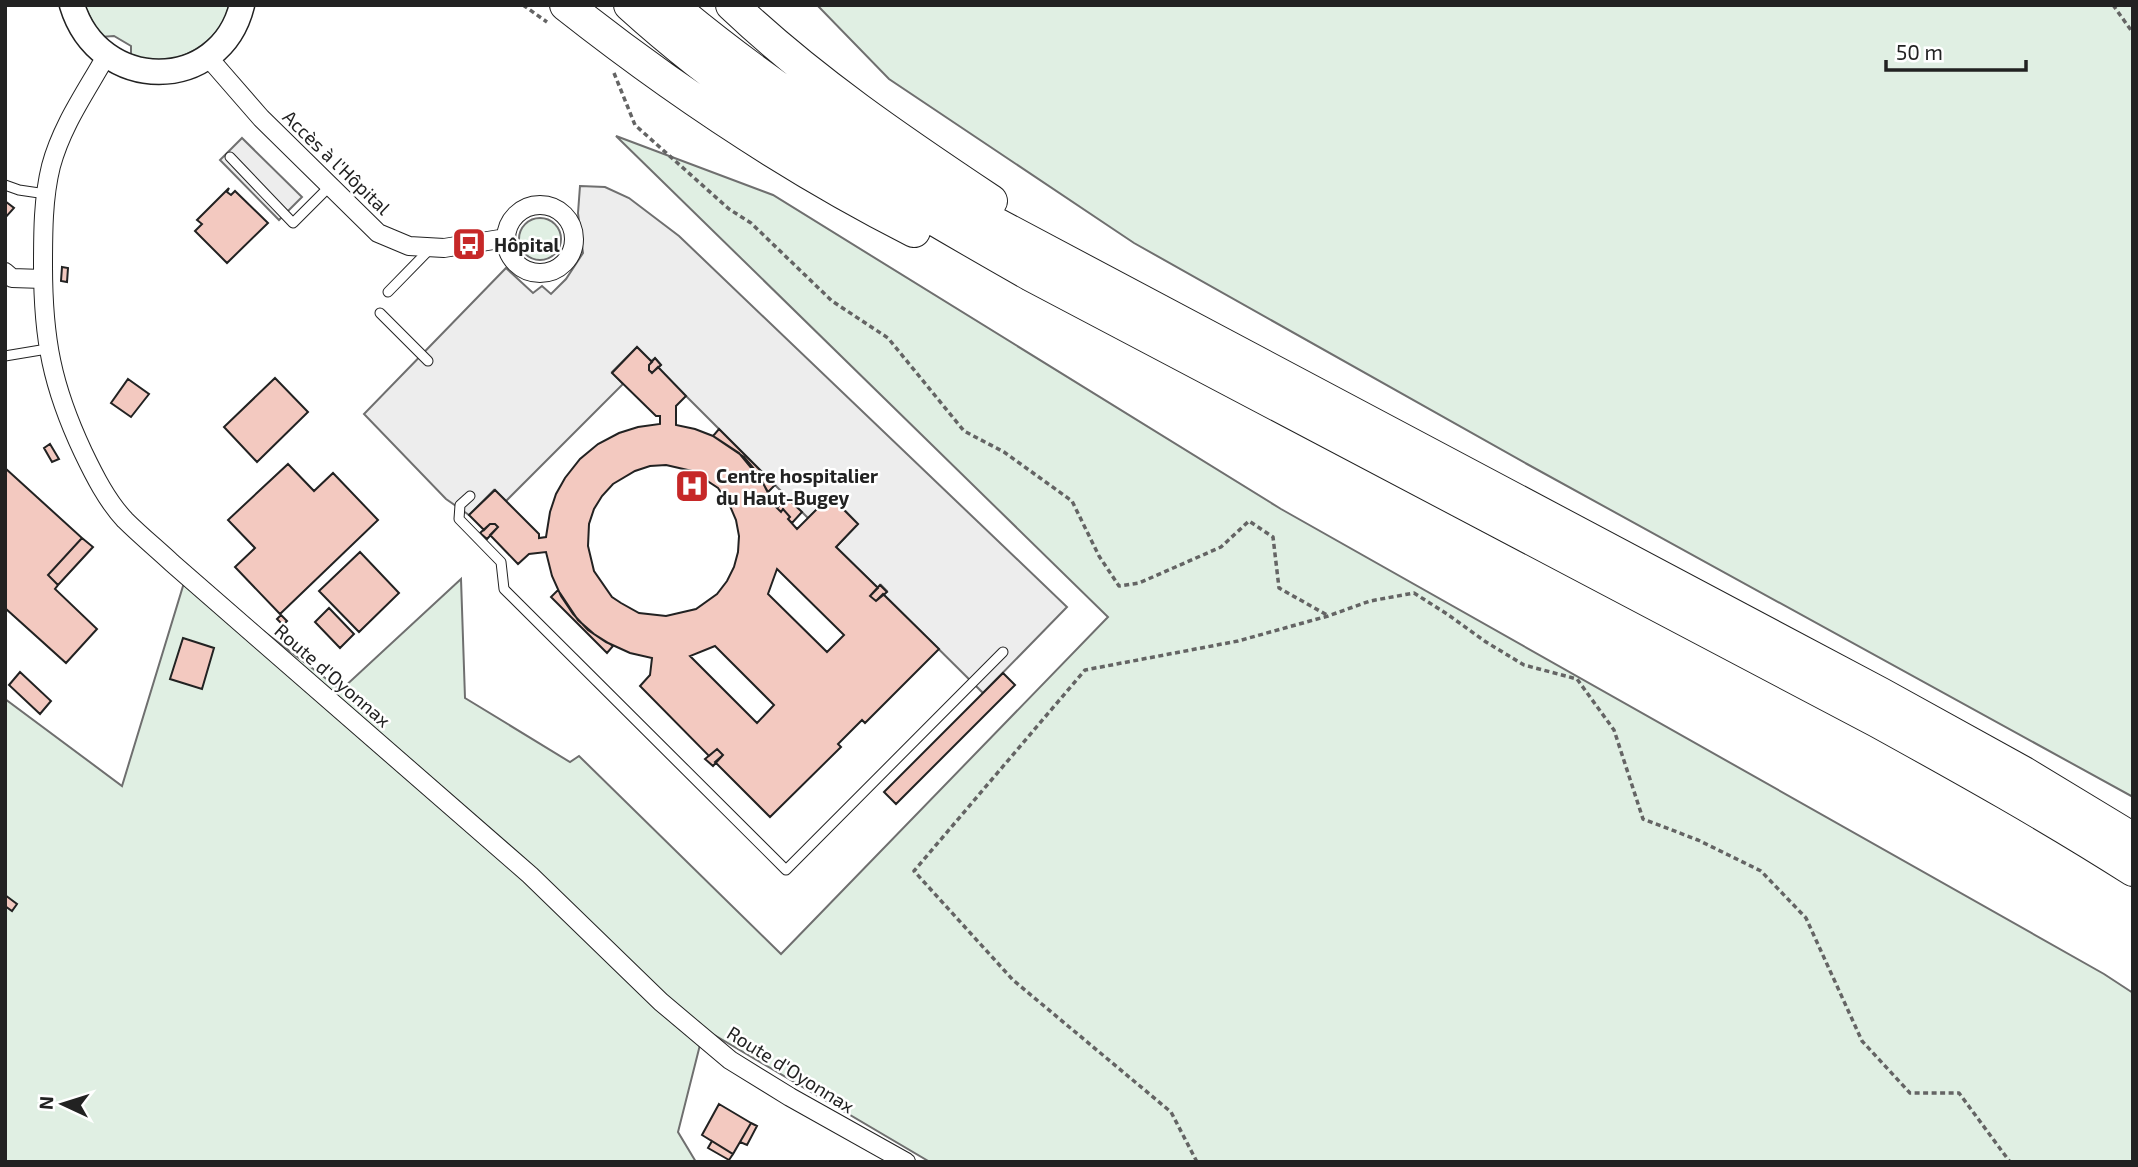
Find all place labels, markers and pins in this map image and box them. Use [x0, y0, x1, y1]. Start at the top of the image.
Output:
bus stop icon: Hôpital [450, 225, 488, 263]
place label: Hôpital [494, 233, 561, 256]
place label: Centre hospitalier du Haut-Bugey [716, 464, 878, 510]
hospital icon: Centre hospitalier du Haut-Bugey [673, 467, 711, 505]

